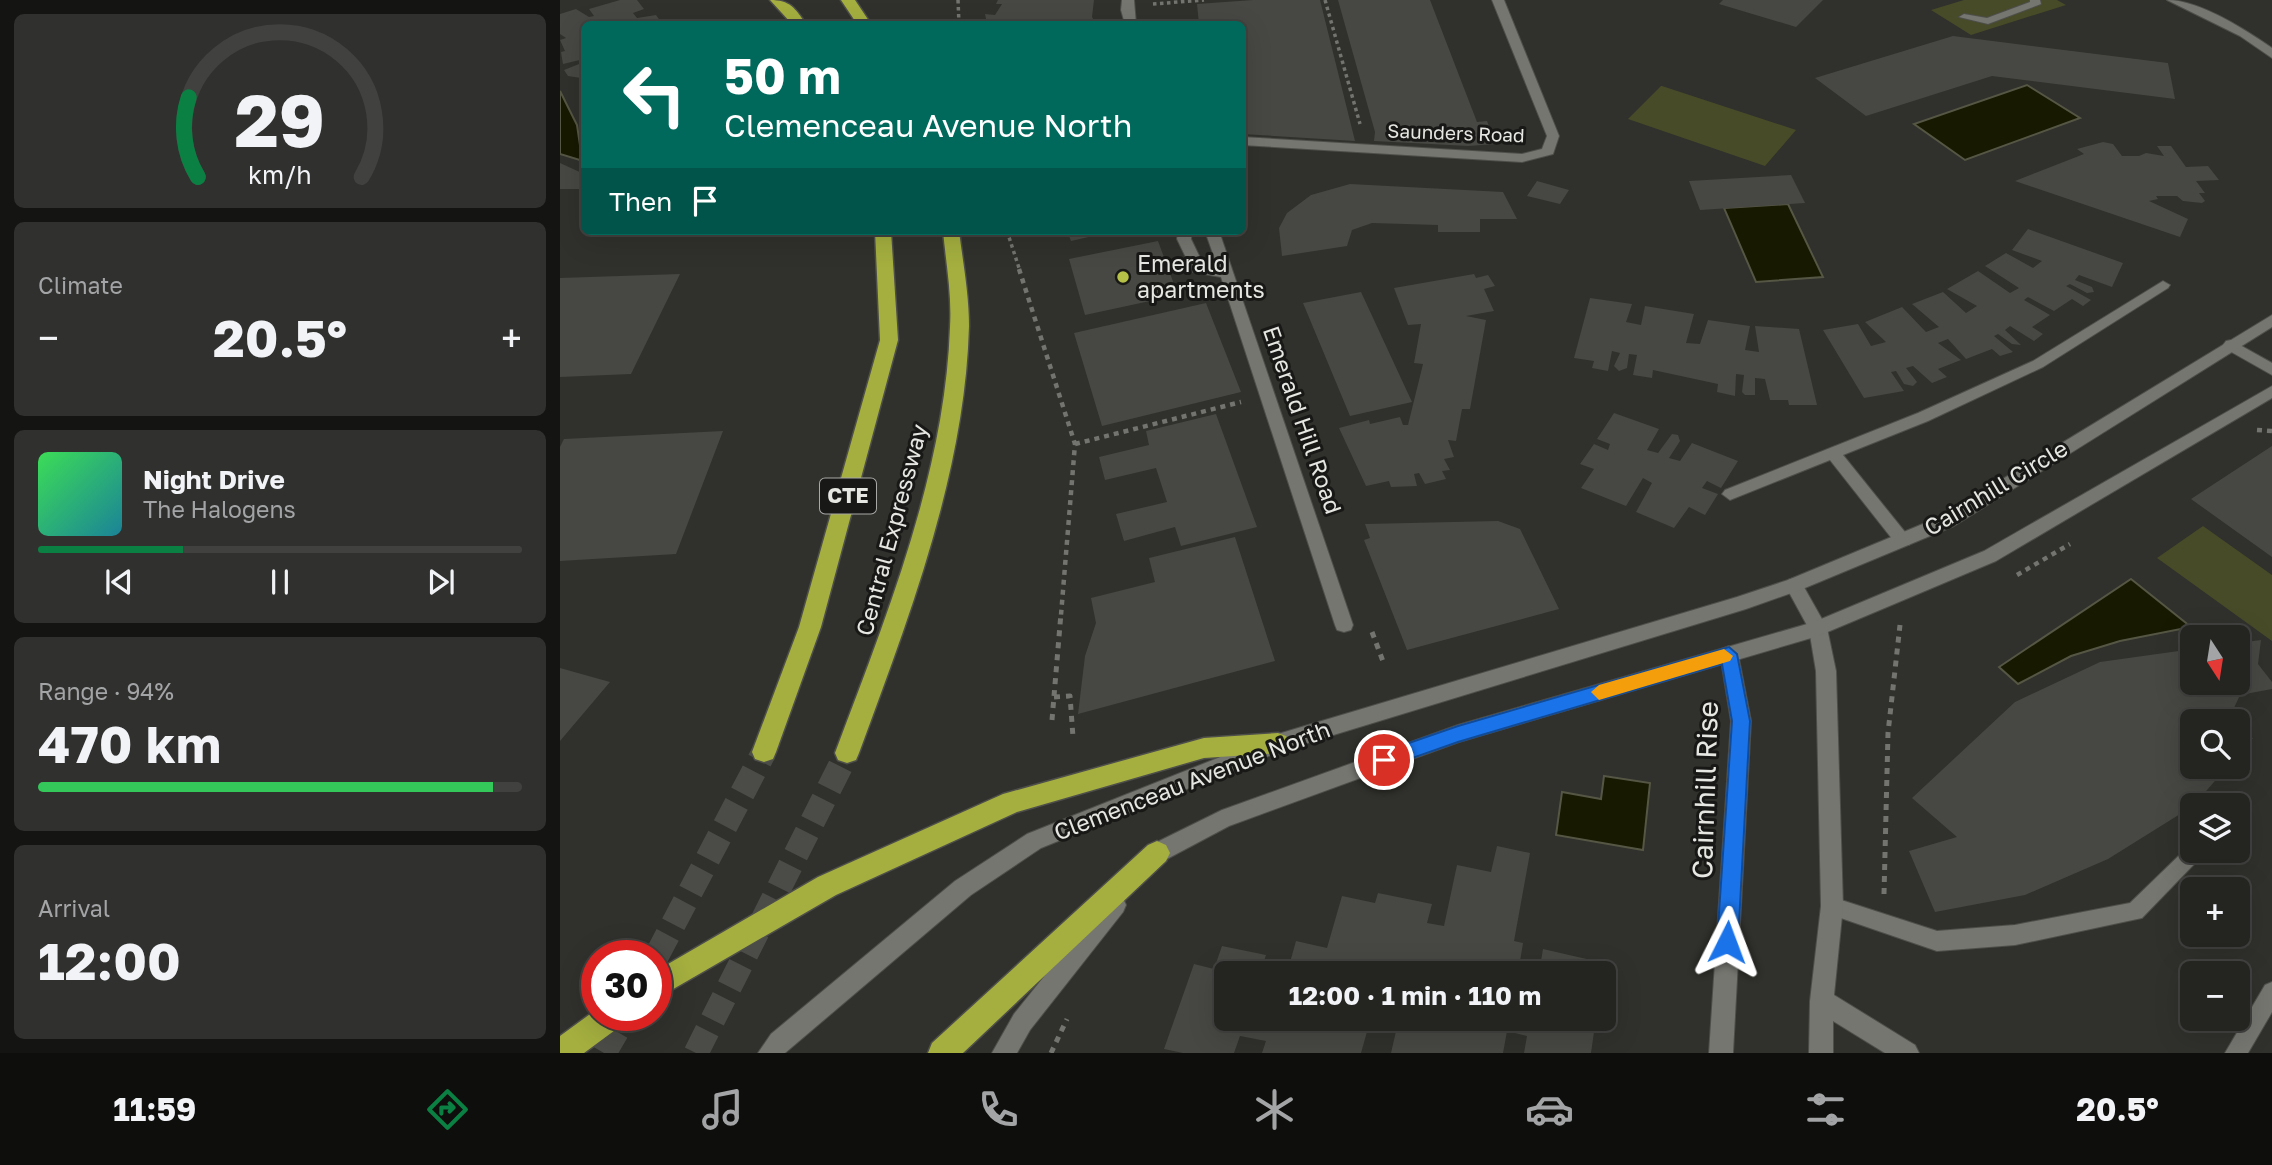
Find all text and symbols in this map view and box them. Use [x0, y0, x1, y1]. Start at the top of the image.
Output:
text: 50 m [724, 46, 841, 105]
icon: left [609, 49, 700, 140]
text: 29 [235, 76, 325, 163]
text: Clemenceau Avenue North [724, 106, 1132, 144]
street label: Saunders Road [1387, 119, 1525, 146]
text: km/h [248, 159, 312, 190]
icon: arrive [686, 182, 724, 220]
text: Then [609, 186, 672, 217]
place label: Emerald apartments [1137, 249, 1265, 303]
marker: Emerald apartments [1115, 269, 1131, 285]
text: Climate [38, 271, 123, 299]
text: 20.5° [213, 306, 347, 368]
text: − [38, 315, 59, 360]
text: + [501, 315, 522, 360]
street label: Emerald Hill Road [1258, 322, 1348, 517]
street label: Central Expressway [849, 421, 933, 639]
street label: Cairnhill Circle [1919, 433, 2072, 541]
text: Night Drive [143, 464, 285, 495]
road number: CTE [820, 478, 876, 514]
text: The Halogens [143, 495, 296, 523]
icon: previous [100, 563, 138, 601]
icon: pause [261, 563, 299, 601]
icon: next [422, 563, 460, 601]
north arrow [2180, 625, 2250, 695]
map controls [2180, 625, 2250, 1031]
text: Range · 94% [38, 677, 174, 705]
street label: Cairnhill Rise [1685, 701, 1724, 879]
button: search [2180, 709, 2250, 779]
text: 470 km [38, 712, 221, 774]
street label: Clemenceau Avenue North [1050, 714, 1334, 846]
pin [1354, 730, 1414, 790]
icon: arrive [1365, 741, 1403, 779]
button: layers [2180, 793, 2250, 863]
button: + [2180, 877, 2250, 947]
text: Arrival [38, 894, 110, 922]
position arrow [1690, 905, 1764, 979]
text: 12:00 [38, 929, 181, 991]
speed limit sign: 30 [581, 940, 672, 1031]
button: − [2180, 961, 2250, 1031]
text: 12:00 · 1 min · 110 m [1289, 980, 1541, 1011]
icon: directions [423, 1085, 472, 1134]
icon: music [698, 1085, 747, 1134]
icon: phone [974, 1085, 1023, 1134]
icon: climate [1250, 1085, 1299, 1134]
icon: car [1525, 1085, 1574, 1134]
icon: filters [1801, 1085, 1850, 1134]
text: 11:59 [113, 1090, 196, 1128]
text: 20.5° [2076, 1090, 2159, 1128]

